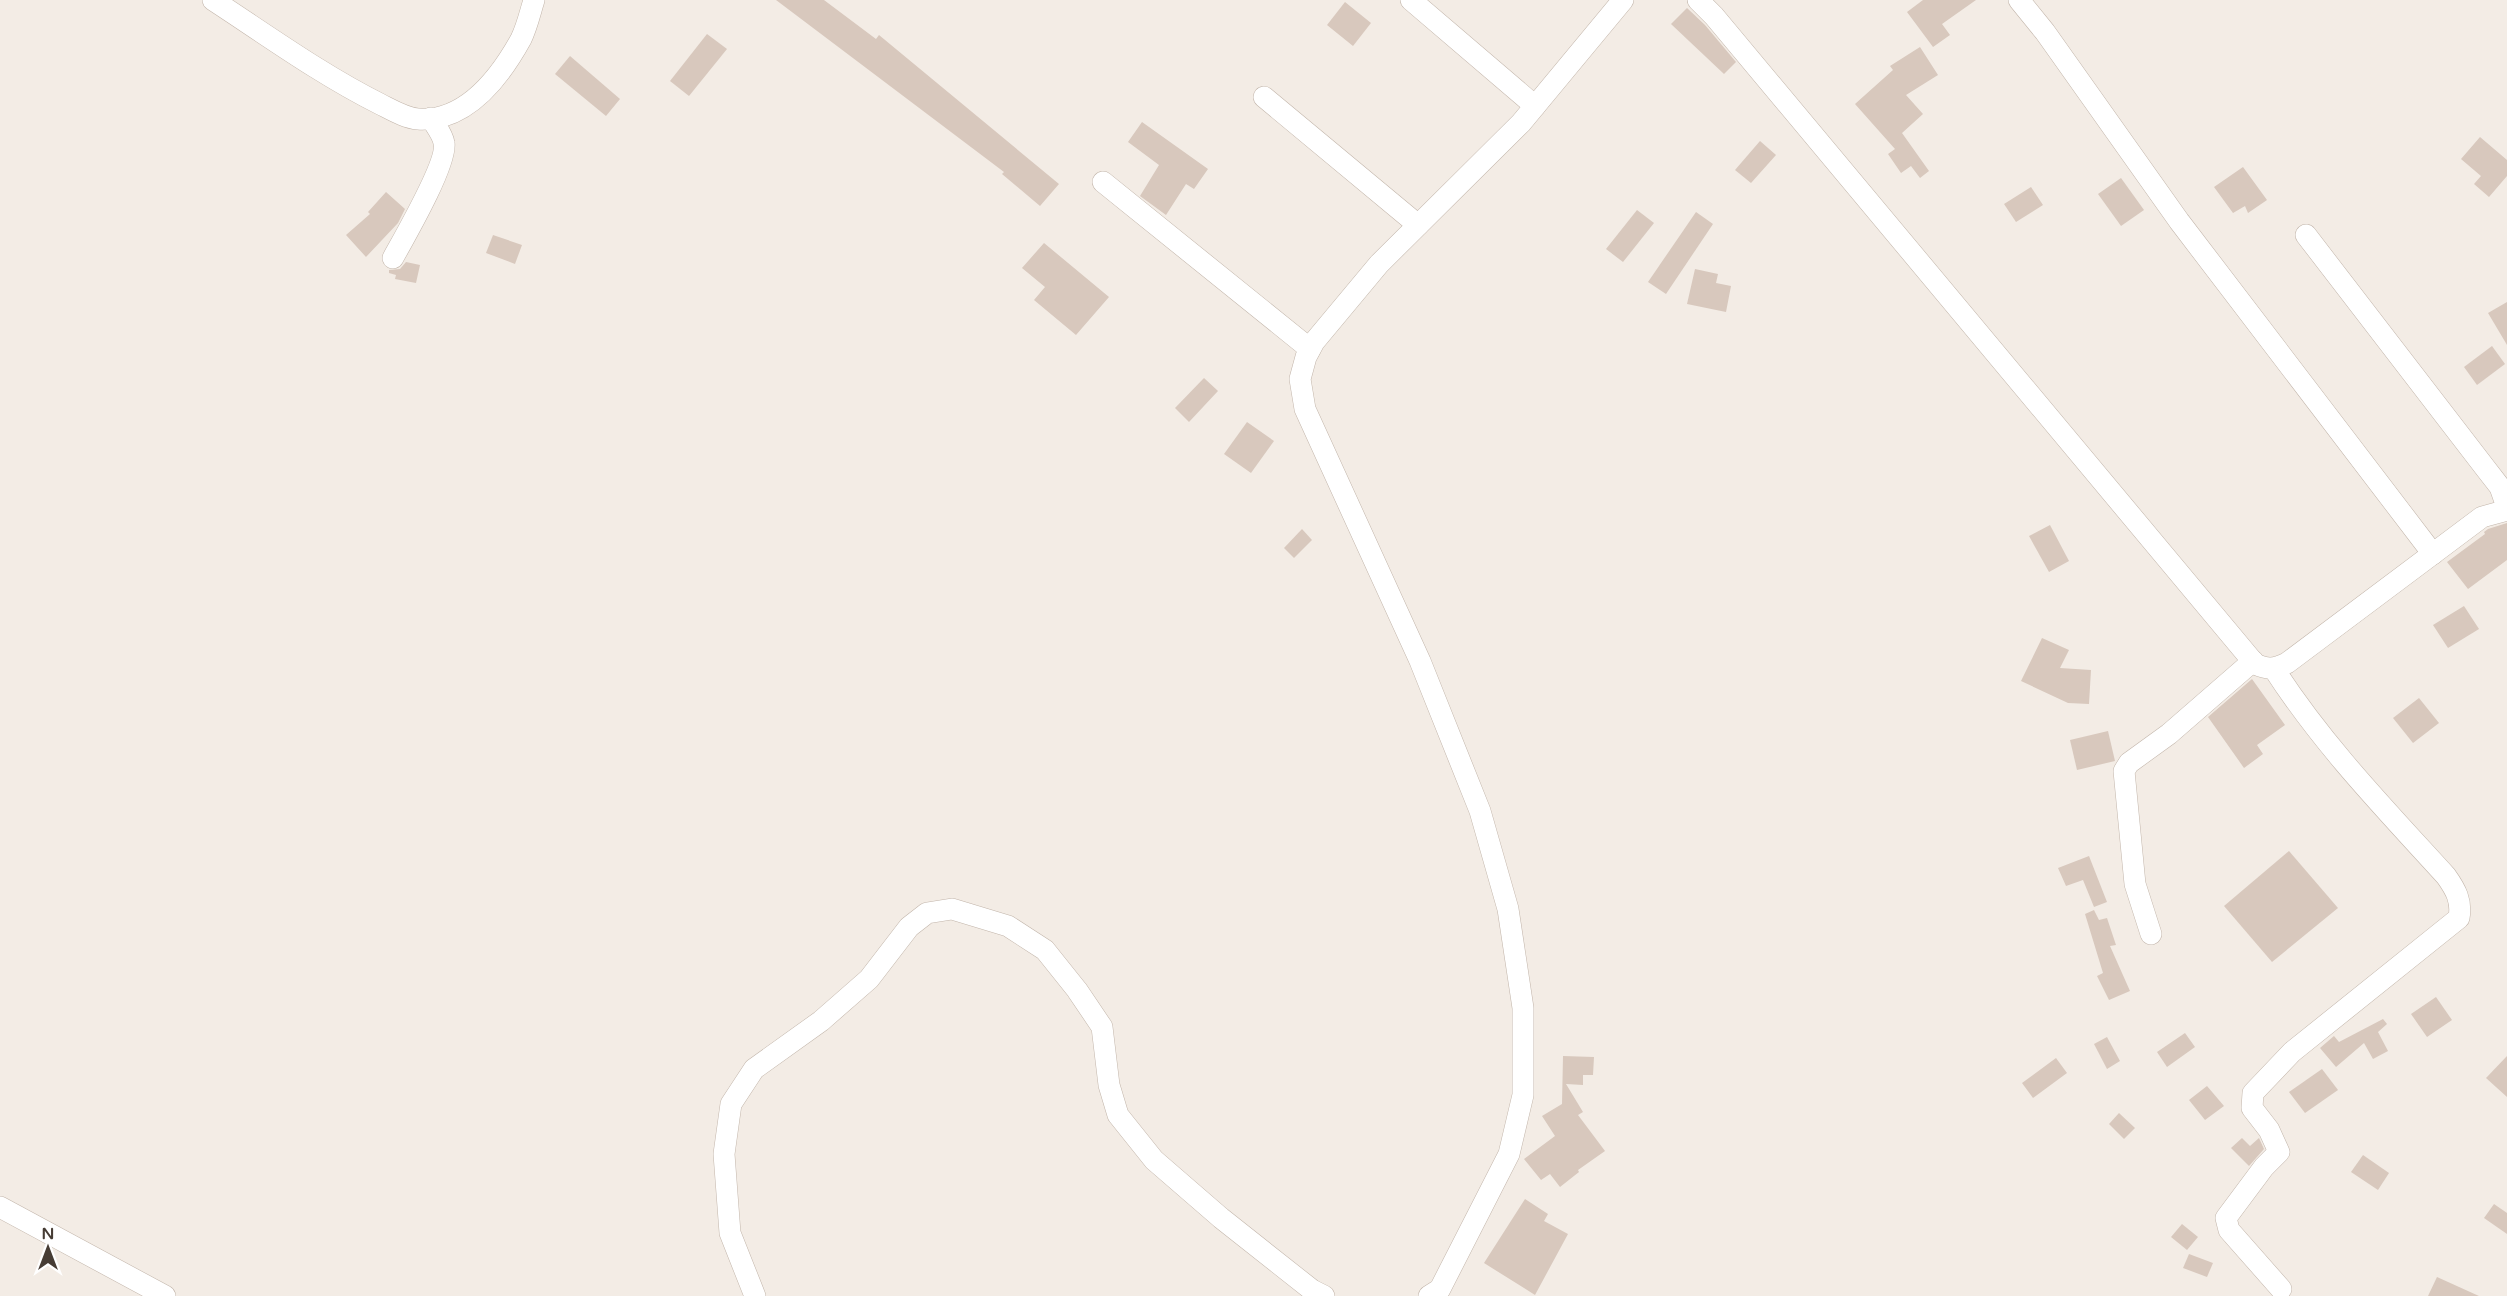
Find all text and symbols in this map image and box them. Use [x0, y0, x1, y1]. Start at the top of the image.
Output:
north arrow [18, 1218, 78, 1278]
text: N [42, 1224, 54, 1244]

